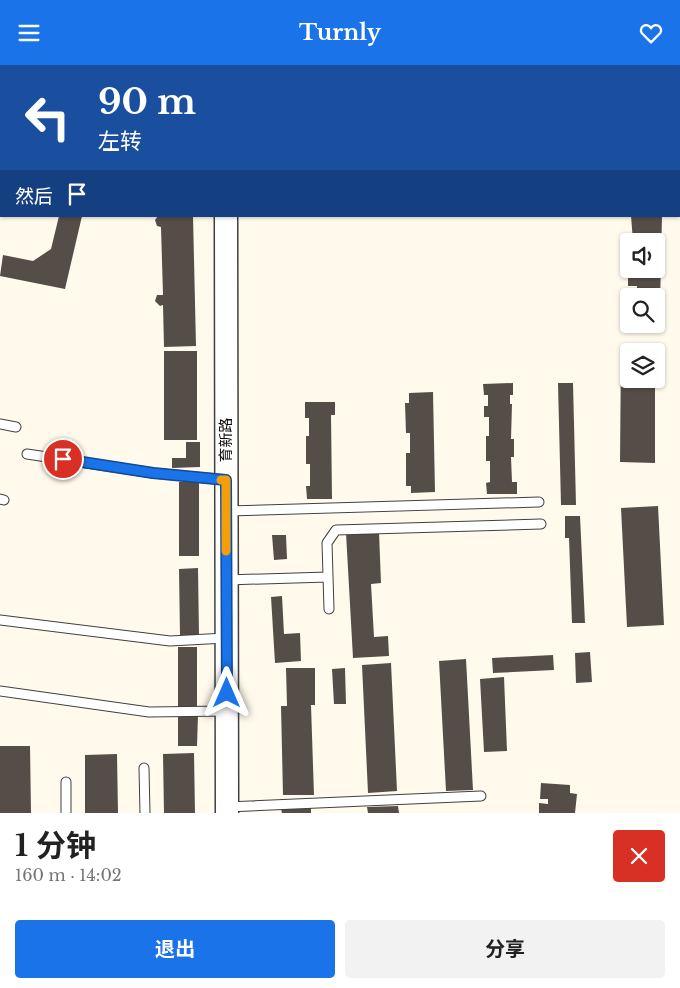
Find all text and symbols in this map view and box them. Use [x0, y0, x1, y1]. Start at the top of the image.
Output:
icon: menu [15, 19, 43, 47]
text: Turnly [299, 19, 381, 46]
icon: heart [637, 19, 665, 47]
text: 90 m [98, 80, 196, 123]
icon: left [15, 85, 80, 150]
text: 左转 [98, 128, 142, 155]
icon: arrive [63, 180, 91, 208]
text: 然后 [15, 185, 53, 208]
map controls [620, 233, 665, 388]
button: sound [620, 233, 665, 278]
button: search [620, 288, 665, 333]
button: layers [620, 343, 665, 388]
street label: 育新路 [216, 417, 235, 463]
pin [42, 438, 84, 480]
icon: arrive [49, 445, 77, 473]
position arrow [200, 666, 252, 718]
text: 1 分钟 [15, 827, 96, 864]
button: close [613, 830, 665, 882]
text: 160 m · 14:02 [15, 865, 122, 885]
button: 退出 [15, 920, 335, 978]
button: 分享 [345, 920, 665, 978]

